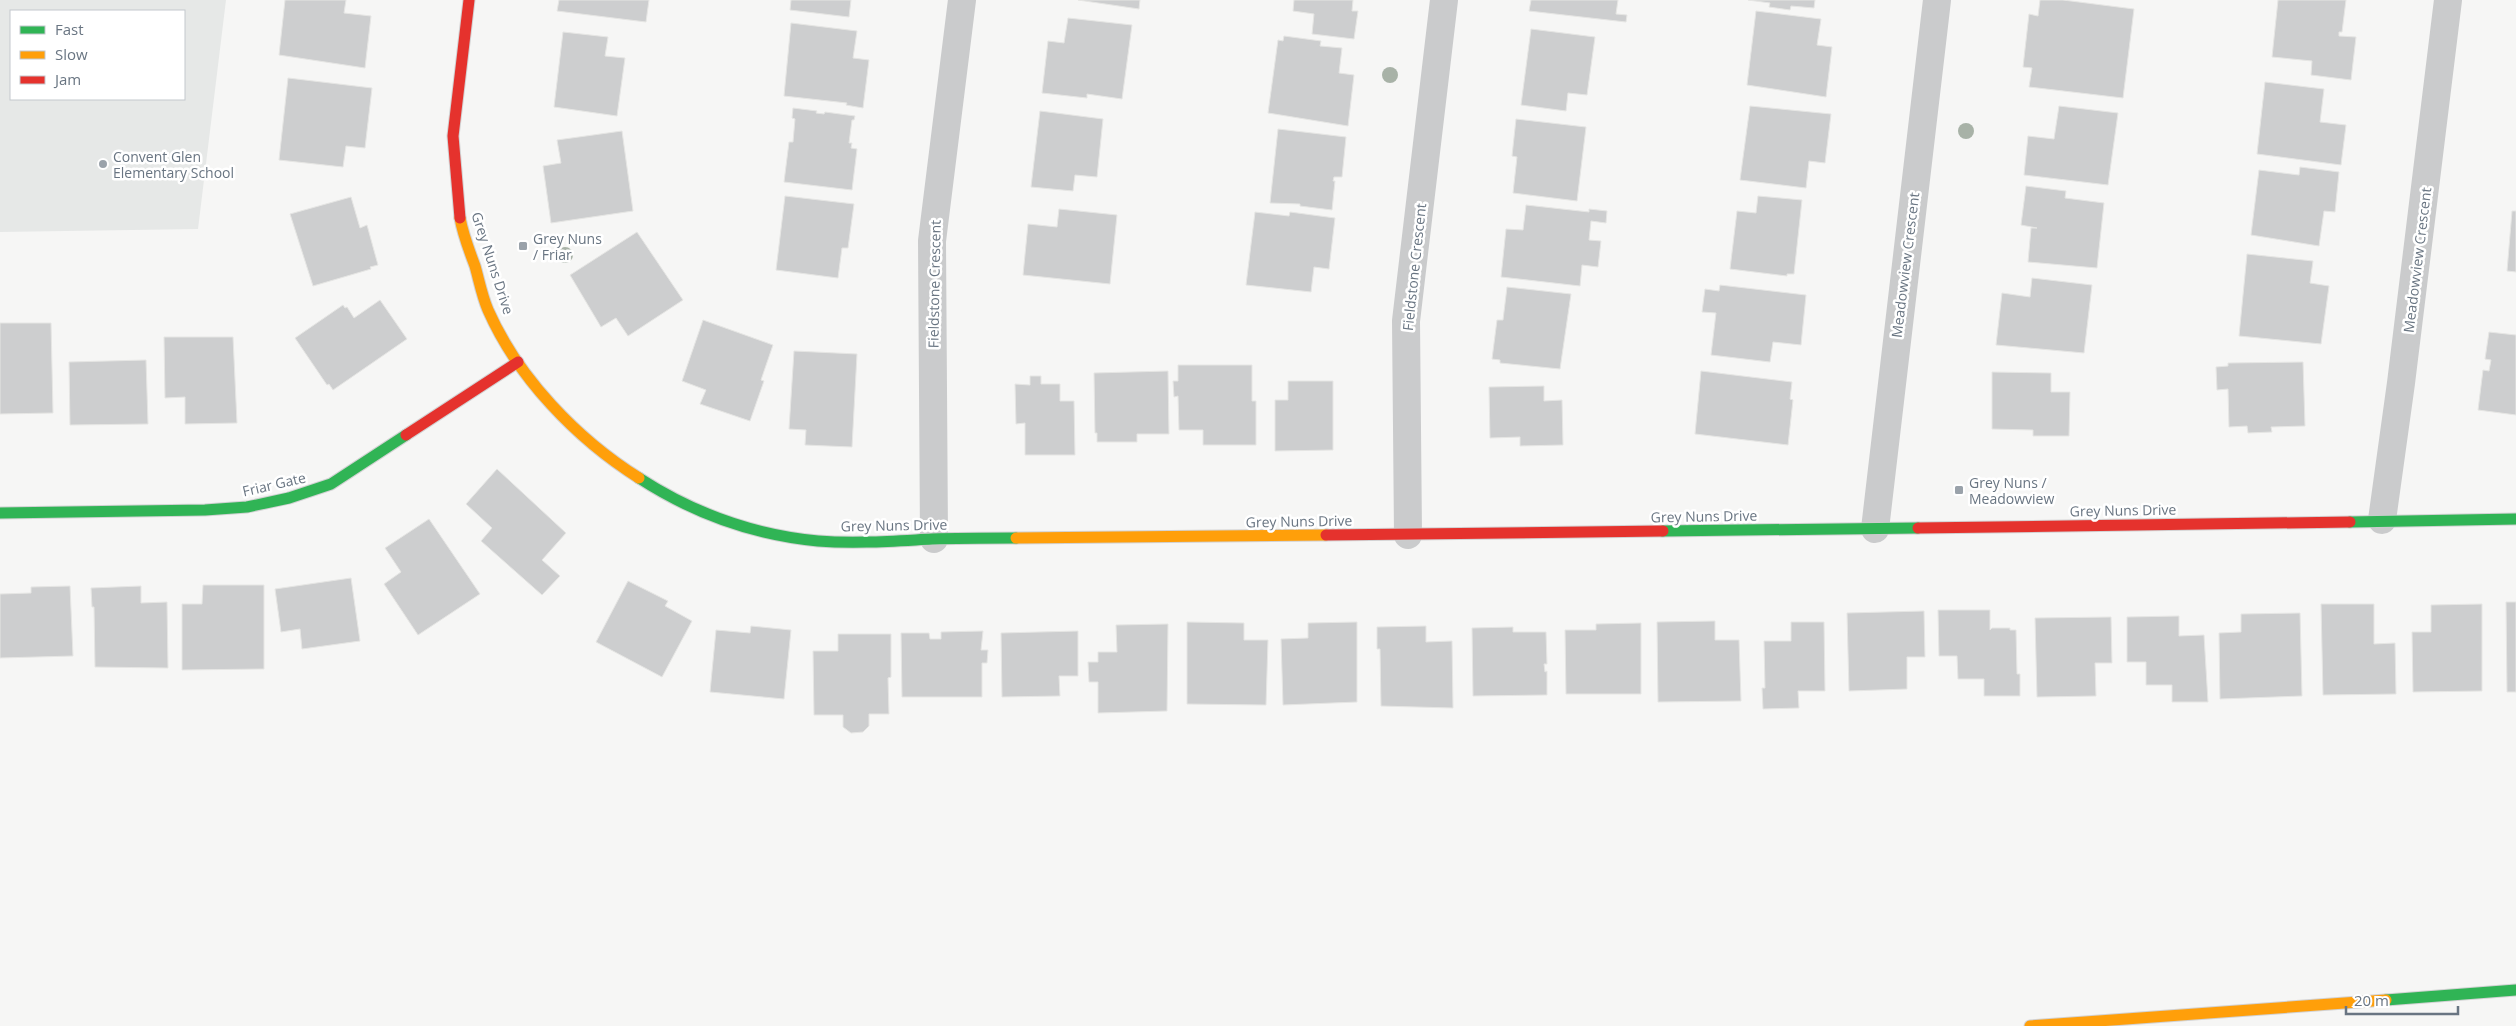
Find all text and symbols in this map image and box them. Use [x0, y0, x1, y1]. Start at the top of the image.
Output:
legend [10, 10, 185, 100]
text: Fast [55, 19, 84, 39]
text: Slow [55, 44, 88, 64]
text: Jam [53, 69, 81, 89]
place label: Convent Glen Elementary School [113, 147, 234, 182]
marker: Convent Glen Elementary School [97, 158, 109, 170]
street label: Meadowview Crescent [2399, 186, 2435, 334]
street label: Meadowview Crescent [1887, 191, 1923, 339]
street label: Fieldstone Crescent [1398, 202, 1430, 332]
street label: Grey Nuns Drive [467, 209, 519, 317]
street label: Fieldstone Crescent [923, 220, 945, 348]
place label: Grey Nuns / Friar [533, 229, 602, 264]
marker: Grey Nuns / Friar [517, 240, 529, 252]
street label: Friar Gate [240, 467, 308, 501]
place label: Grey Nuns / Meadowview [1969, 473, 2054, 508]
marker: Grey Nuns / Meadowview [1953, 484, 1965, 496]
street label: Grey Nuns Drive [2069, 500, 2177, 520]
street label: Grey Nuns Drive [1650, 506, 1758, 526]
street label: Grey Nuns Drive [1245, 511, 1353, 531]
street label: Grey Nuns Drive [840, 515, 948, 535]
scale bar [2346, 984, 2458, 1016]
text: 20 m [2354, 990, 2389, 1010]

